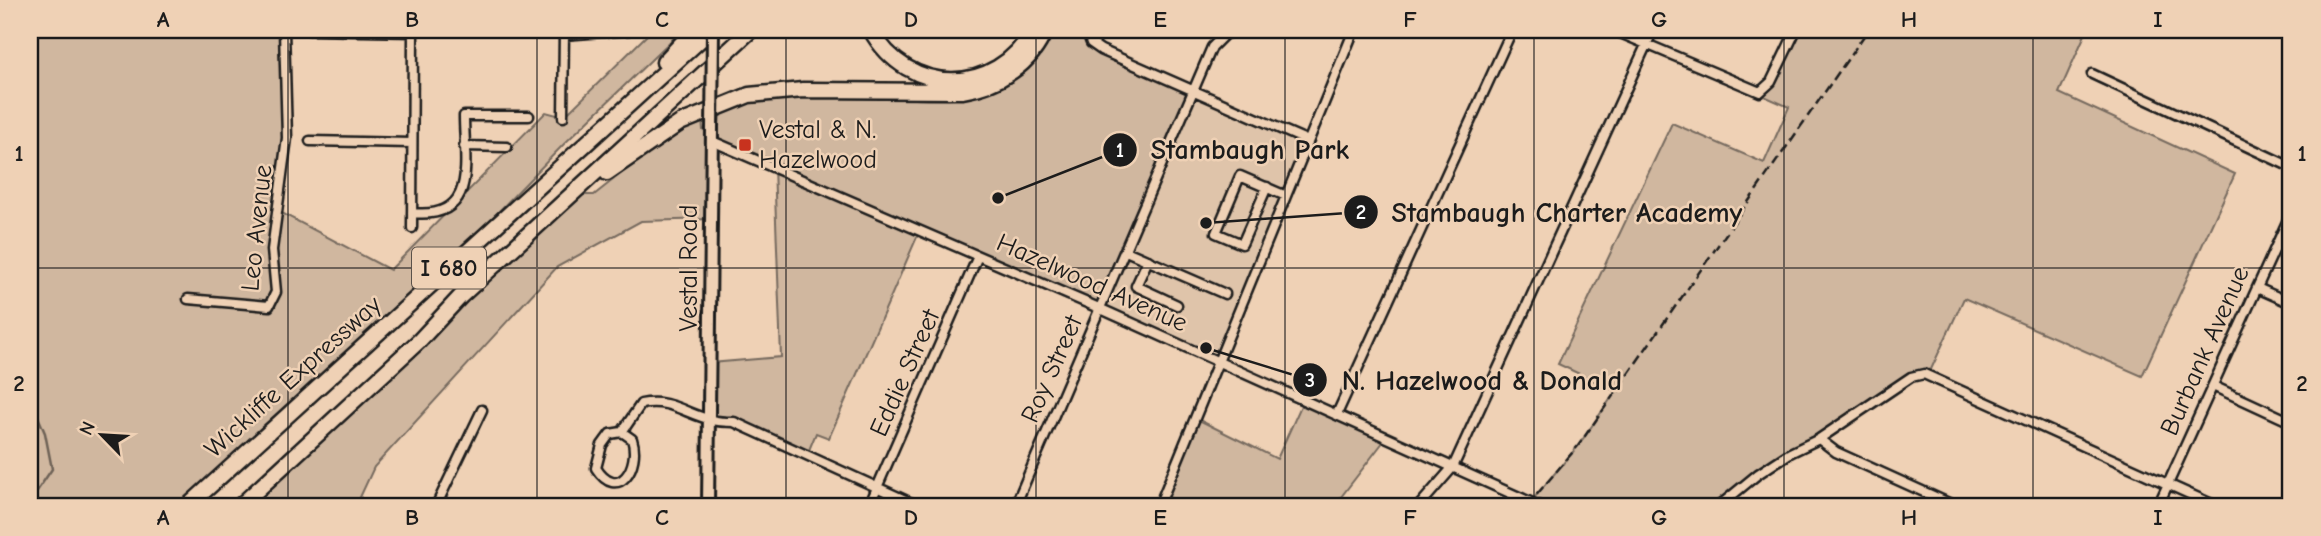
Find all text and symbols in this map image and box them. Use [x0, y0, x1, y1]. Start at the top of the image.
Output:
text: A [157, 6, 170, 33]
text: B [405, 6, 419, 33]
text: C [655, 6, 669, 33]
text: D [904, 6, 918, 33]
text: E [1153, 6, 1167, 33]
text: F [1403, 6, 1417, 33]
text: G [1651, 6, 1667, 33]
text: H [1901, 6, 1917, 33]
text: I [2153, 6, 2163, 33]
place label: Vestal & N. Hazelwood [759, 115, 877, 175]
callout: Stambaugh Park [1102, 125, 1364, 174]
text: Stambaugh Park [1151, 134, 1350, 166]
marker: Vestal & N. Hazelwood [737, 137, 753, 153]
text: 1 [1116, 138, 1124, 162]
text: 1 [14, 140, 24, 167]
text: 1 [2297, 140, 2307, 167]
street label: Leo Avenue [235, 163, 279, 293]
callout: Stambaugh Charter Academy [1343, 188, 1757, 237]
text: Stambaugh Charter Academy [1392, 197, 1743, 229]
text: 2 [1356, 200, 1366, 224]
street label: Vestal Road [674, 205, 704, 331]
street label: Hazelwood Avenue [992, 227, 1192, 339]
road number: I 680 [412, 247, 486, 288]
street label: Burbank Avenue [2154, 262, 2256, 440]
street label: Wickliffe Expressway [199, 290, 388, 464]
street label: Eddie Street [864, 303, 947, 441]
street label: Roy Street [1015, 309, 1090, 427]
callout: N. Hazelwood & Donald [1293, 356, 1636, 405]
text: N. Hazelwood & Donald [1342, 365, 1622, 397]
text: 3 [1305, 368, 1315, 392]
text: 2 [13, 370, 25, 397]
text: 2 [2296, 370, 2308, 397]
north arrow [66, 400, 136, 470]
text: N [75, 418, 100, 439]
text: A [157, 504, 170, 531]
text: B [405, 504, 419, 531]
text: C [655, 504, 669, 531]
text: D [904, 504, 918, 531]
text: E [1153, 504, 1167, 531]
text: F [1403, 504, 1417, 531]
text: G [1651, 504, 1667, 531]
text: H [1901, 504, 1917, 531]
text: I [2153, 504, 2163, 531]

